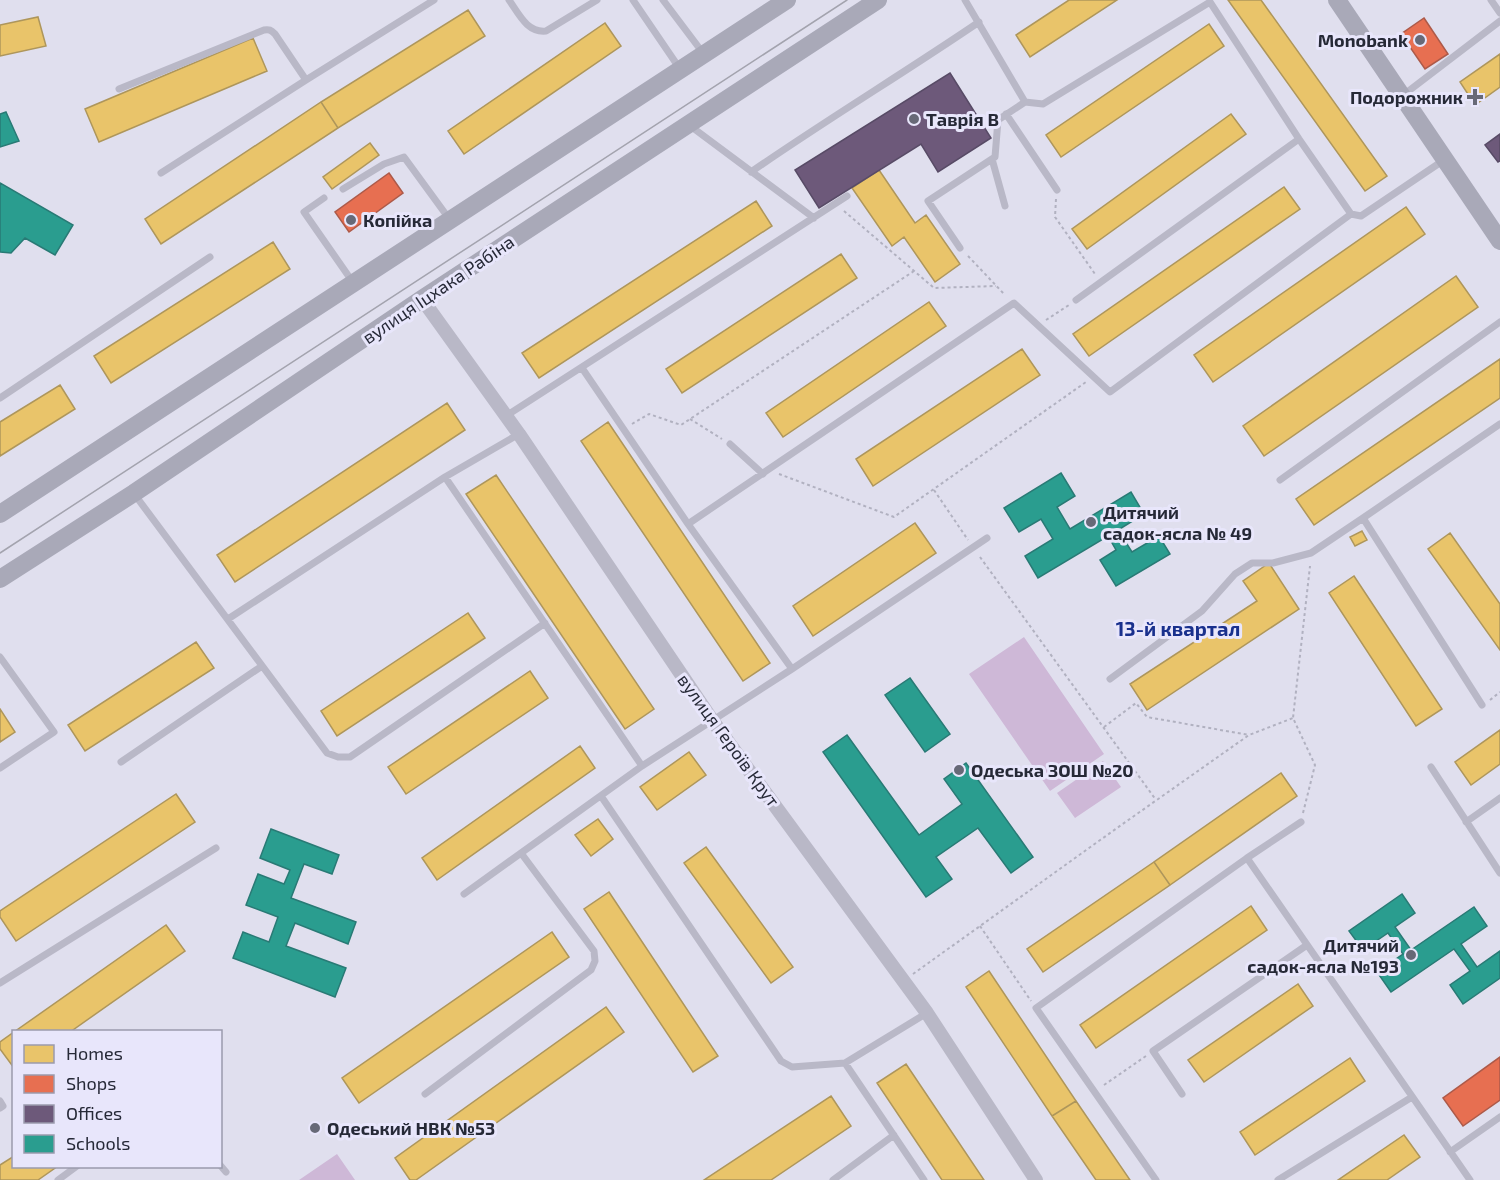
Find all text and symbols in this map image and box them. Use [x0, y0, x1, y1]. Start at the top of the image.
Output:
place label: Monobank [1318, 29, 1408, 51]
marker: Monobank [1413, 33, 1427, 47]
place label: Подорожник [1350, 86, 1463, 108]
marker: Подорожник [1468, 90, 1482, 104]
place label: Таврія В [926, 108, 999, 130]
marker: Таврія В [907, 112, 921, 126]
place label: Копійка [363, 209, 432, 231]
marker: Копійка [344, 213, 358, 227]
street label: вулиця Іцхака Рабіна [358, 230, 518, 348]
place label: Дитячий садок-ясла № 49 [1103, 501, 1252, 544]
marker: Дитячий садок-ясла № 49 [1084, 515, 1098, 529]
district label: 13-й квартал [1116, 616, 1240, 640]
street label: вулиця Героїв Крут [673, 669, 785, 811]
place label: Одеська ЗОШ №20 [971, 759, 1134, 781]
marker: Одеська ЗОШ №20 [952, 763, 966, 777]
place label: Дитячий садок-ясла №193 [1247, 934, 1399, 977]
marker: Дитячий садок-ясла №193 [1404, 948, 1418, 962]
legend [12, 1030, 222, 1168]
text: Homes [66, 1042, 123, 1064]
text: Shops [66, 1072, 116, 1094]
text: Offices [66, 1102, 122, 1124]
place label: Одеський НВК №53 [327, 1117, 495, 1139]
marker: Одеський НВК №53 [308, 1121, 322, 1135]
text: Schools [66, 1132, 130, 1154]

